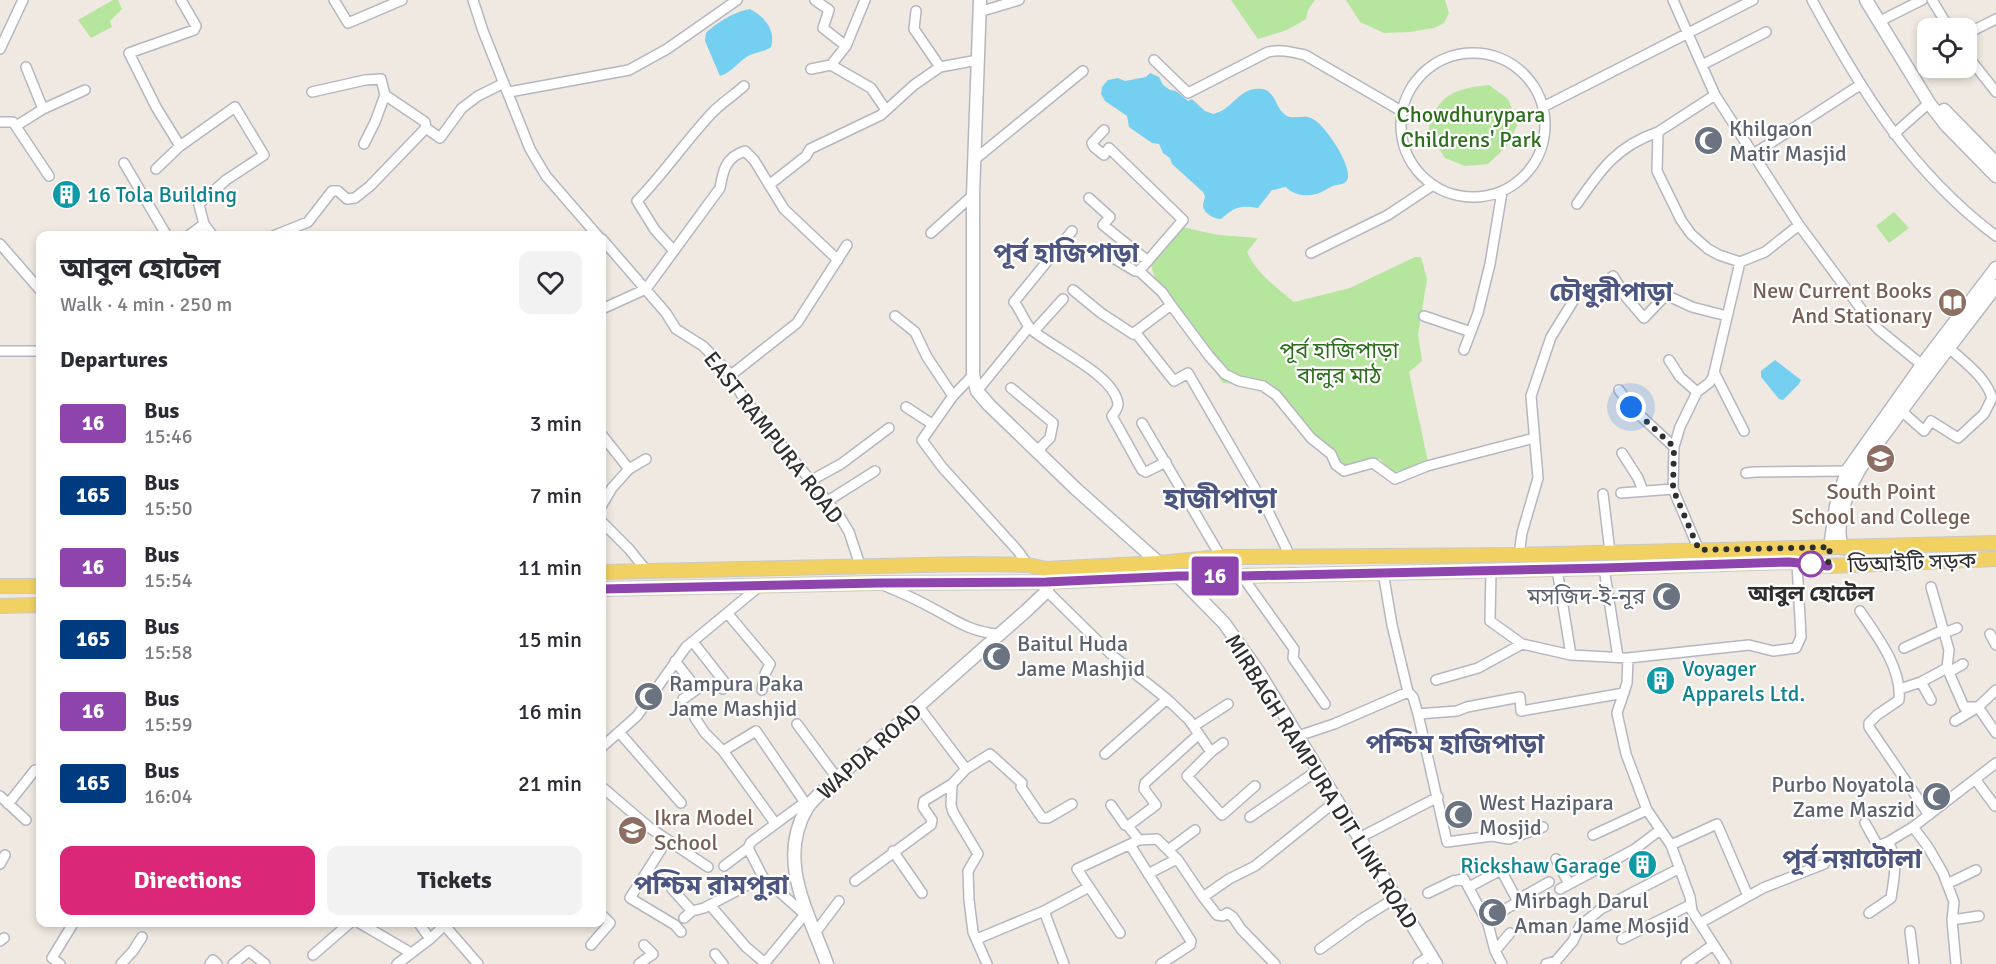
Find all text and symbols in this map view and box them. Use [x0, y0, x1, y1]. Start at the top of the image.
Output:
map controls [1917, 18, 1977, 78]
button: locate [1917, 18, 1977, 78]
park label: Chowdhurypara Childrens' Park [1397, 101, 1545, 153]
place label: Khilgaon Matir Masjid [1729, 115, 1847, 167]
mosque icon: Khilgaon Matir Masjid [1692, 125, 1724, 157]
building icon: 16 Tola Building [50, 178, 82, 210]
place label: 16 Tola Building [87, 181, 237, 208]
district label: পূর্ব হাজিপাড়া [993, 237, 1140, 270]
button: heart [519, 251, 582, 314]
text: আবুল হোটেল [60, 252, 220, 286]
district label: চৌধুরীপাড়া [1549, 276, 1673, 309]
place label: New Current Books And Stationary [1752, 277, 1933, 329]
library icon: New Current Books And Stationary [1937, 287, 1969, 319]
text: Walk · 4 min · 250 m [60, 292, 232, 317]
park label: পূর্ব হাজিপাড়া বালুর মাঠ [1279, 337, 1400, 389]
text: Departures [60, 346, 168, 373]
street label: EAST RAMPURA ROAD [698, 346, 849, 529]
your location [1616, 392, 1646, 422]
text: Bus [144, 397, 179, 424]
text: 16 [82, 410, 104, 436]
text: 3 min [530, 410, 582, 437]
text: 15:46 [144, 424, 193, 449]
school or university icon: South Point School and College [1865, 443, 1897, 475]
text: Bus [144, 469, 179, 496]
place label: South Point School and College [1791, 478, 1971, 530]
text: 165 [76, 482, 110, 508]
text: 7 min [530, 482, 582, 509]
district label: হাজীপাড়া [1162, 482, 1278, 516]
text: 15:50 [144, 496, 193, 521]
text: Bus [144, 541, 179, 568]
street label: ডিআইটি সড়ক [1846, 547, 1977, 578]
marker: আবুল হোটেল [1798, 551, 1824, 577]
text: 16 [82, 554, 104, 580]
text: 11 min [518, 554, 582, 581]
line badge: 16 [1188, 556, 1242, 596]
text: 16 [1204, 563, 1226, 589]
text: 15:54 [144, 568, 193, 593]
mosque icon: মসজিদ-ই-নূর [1650, 580, 1682, 612]
place label: আবুল হোটেল [1747, 580, 1874, 607]
place label: মসজিদ-ই-নূর [1526, 583, 1646, 610]
text: Bus [144, 613, 179, 640]
text: 165 [76, 626, 110, 652]
text: 15 min [518, 626, 582, 653]
street label: MIRBAGH RAMPURA DIT LINK ROAD [1219, 629, 1424, 934]
place label: Baitul Huda Jame Mashjid [1017, 630, 1145, 682]
text: 15:58 [144, 640, 193, 665]
mosque icon: Baitul Huda Jame Mashjid [980, 640, 1012, 672]
place label: Voyager Apparels Ltd. [1682, 655, 1805, 707]
building icon: Voyager Apparels Ltd. [1645, 665, 1677, 697]
place label: Rampura Paka Jame Mashjid [669, 670, 804, 722]
mosque icon: Rampura Paka Jame Mashjid [632, 680, 664, 712]
text: Bus [144, 685, 179, 712]
street label: WAPDA ROAD [812, 697, 927, 805]
text: 16 [82, 698, 104, 724]
text: 16 min [518, 698, 582, 725]
text: 15:59 [144, 712, 193, 737]
district label: পশ্চিম হাজিপাড়া [1366, 728, 1545, 761]
text: Bus [144, 757, 179, 784]
text: 165 [76, 770, 110, 796]
text: 21 min [518, 770, 582, 797]
place label: Purbo Noyatola Zame Maszid [1771, 771, 1915, 823]
mosque icon: Purbo Noyatola Zame Maszid [1920, 781, 1952, 813]
text: 16:04 [144, 784, 193, 809]
place label: West Hazipara Mosjid [1479, 789, 1614, 841]
mosque icon: West Hazipara Mosjid [1442, 799, 1474, 831]
place label: Ikra Model School [654, 804, 754, 856]
school or university icon: Ikra Model School [617, 814, 649, 846]
district label: পূর্ব নয়াটোলা [1782, 843, 1922, 876]
button: Directions [60, 846, 315, 915]
button: Tickets [327, 846, 582, 915]
building icon: Rickshaw Garage [1626, 849, 1658, 881]
place label: Rickshaw Garage [1460, 852, 1621, 879]
district label: পশ্চিম রামপুরা [633, 869, 789, 902]
place label: Mirbagh Darul Aman Jame Mosjid [1514, 887, 1689, 939]
mosque icon: Mirbagh Darul Aman Jame Mosjid [1477, 897, 1509, 929]

